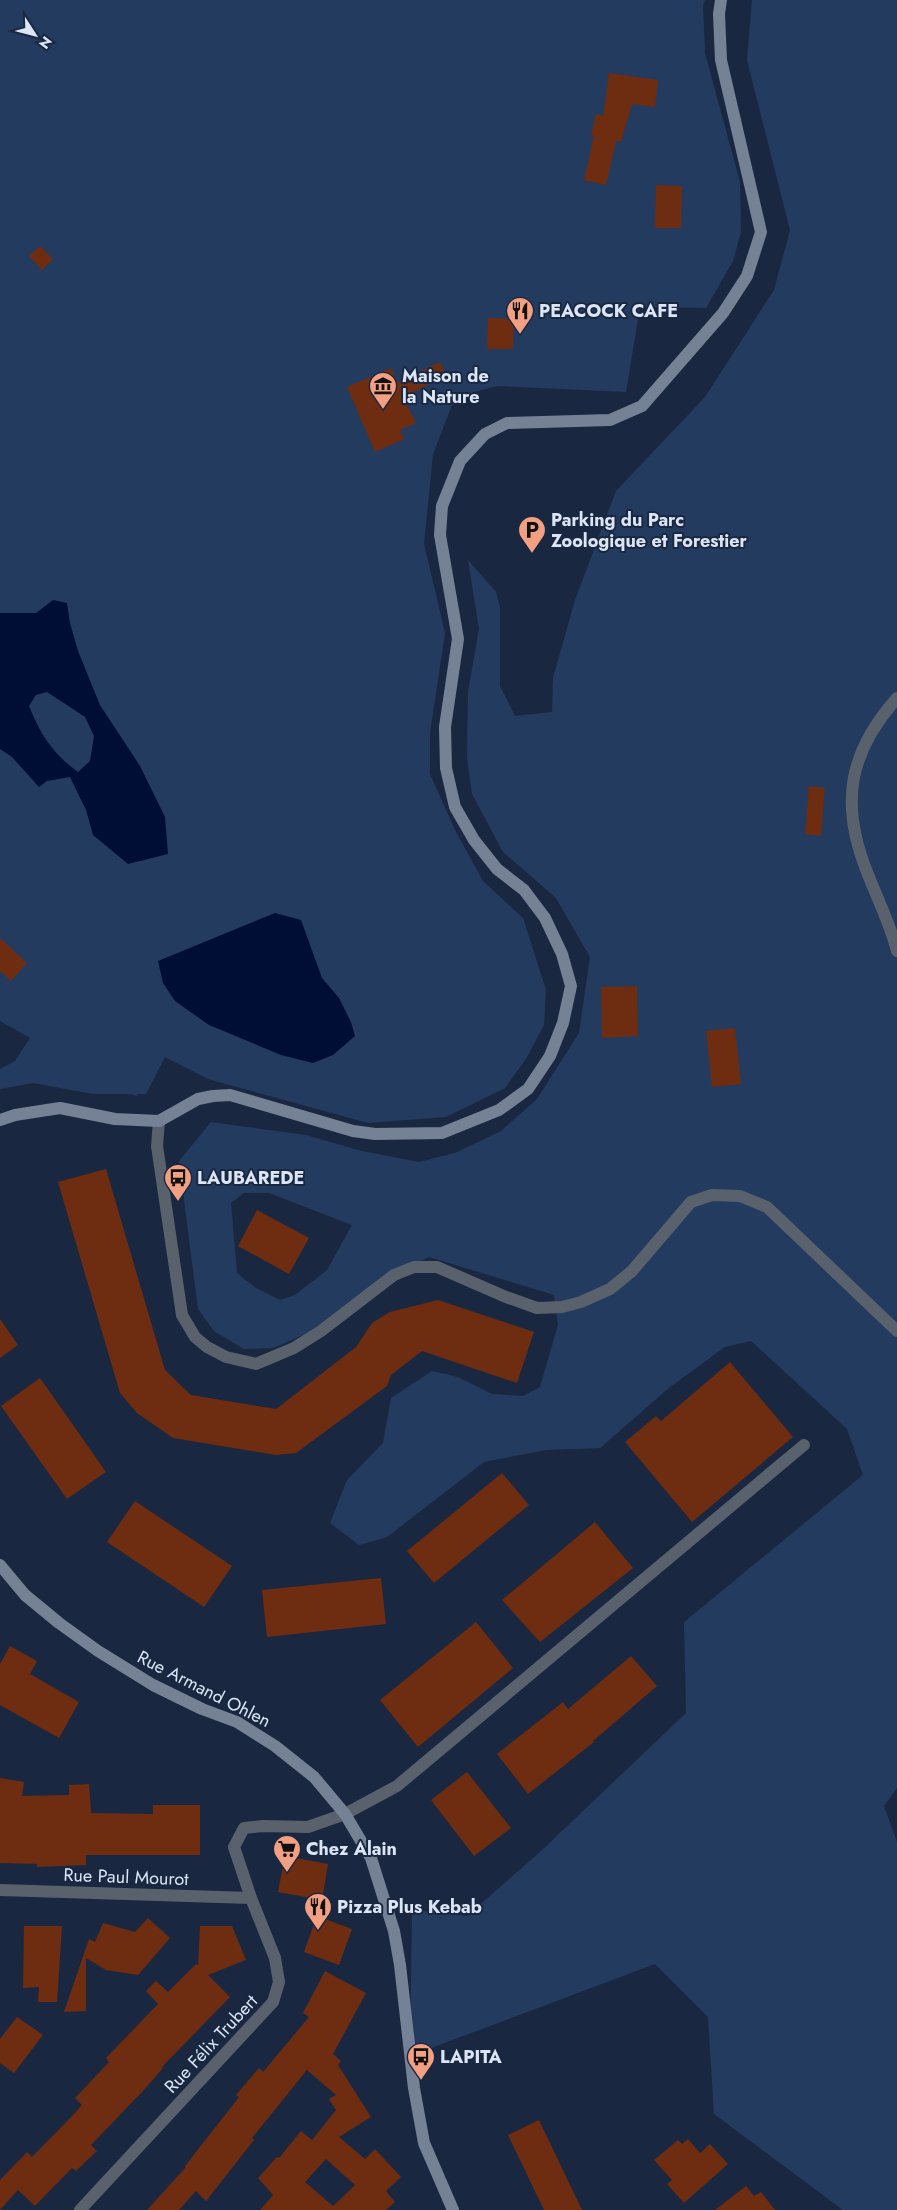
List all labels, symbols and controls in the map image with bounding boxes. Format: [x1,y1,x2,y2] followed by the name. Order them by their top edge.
[10,10,60,60] north arrow
[34,32,57,53] text: N
[505,296,535,335] restaurant icon: PEACOCK CAFE
[539,298,678,324] place label: PEACOCK CAFE
[402,363,489,410] place label: Maison de la Nature
[368,371,398,410] museum icon: Maison de la Nature
[551,507,748,554] place label: Parking du Parc Zoologique et Forestier
[517,515,547,554] parking icon: Parking du Parc Zoologique et Forestier
[163,1163,193,1202] bus stop icon: LAUBAREDE
[197,1165,304,1191] place label: LAUBAREDE
[133,1644,275,1734] street label: Rue Armand Ohlen
[272,1834,302,1873] supermarket icon: Chez Alain
[306,1836,397,1862] place label: Chez Alain
[63,1862,190,1892] street label: Rue Paul Mourot
[303,1892,333,1931] restaurant icon: Pizza Plus Kebab
[337,1894,482,1920] place label: Pizza Plus Kebab
[158,1988,264,2099] street label: Rue Félix Trubert
[406,2042,436,2081] bus stop icon: LAPITA
[440,2044,503,2070] place label: LAPITA

